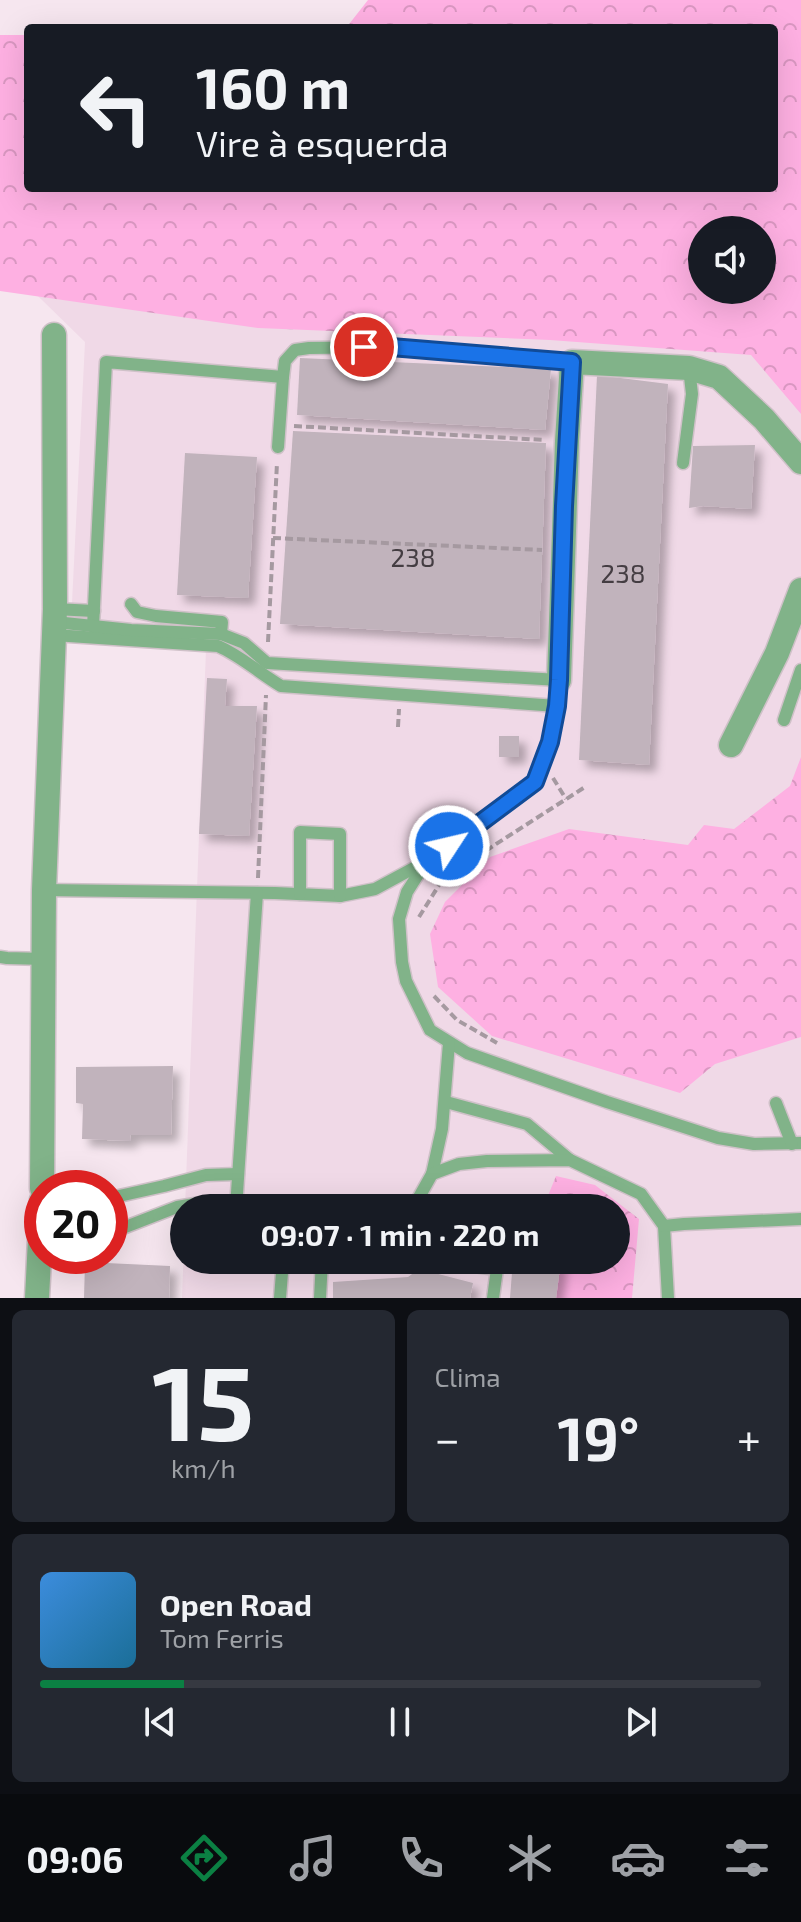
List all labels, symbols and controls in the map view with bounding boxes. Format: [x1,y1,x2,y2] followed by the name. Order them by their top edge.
[196,53,350,120] text: 160 m
[64,56,168,160] icon: left
[196,121,448,164] text: Vire à esquerda
[688,216,776,304] map controls
[688,216,776,304] button: sound
[330,313,398,381] pin
[342,325,386,369] icon: arrive
[391,541,435,572] house number: 238
[601,557,645,588] house number: 238
[407,804,491,888] position arrow
[24,1170,128,1274] speed limit sign: 20
[261,1216,539,1252] text: 09:07 · 1 min · 220 m
[152,1337,254,1462] text: 15
[435,1361,501,1392] text: Clima
[558,1401,639,1473] text: 19°
[435,1411,460,1464] text: −
[737,1411,761,1464] text: +
[171,1452,236,1483] text: km/h
[160,1586,312,1622] text: Open Road
[160,1622,284,1653] text: Tom Ferris
[138,1700,182,1744] icon: previous
[378,1700,422,1744] icon: pause
[619,1700,663,1744] icon: next
[176,1830,232,1886] icon: directions
[285,1830,341,1886] icon: music
[393,1830,449,1886] icon: phone
[502,1830,558,1886] icon: climate
[610,1830,666,1886] icon: car
[719,1830,775,1886] icon: filters
[26,1837,123,1880] text: 09:06

